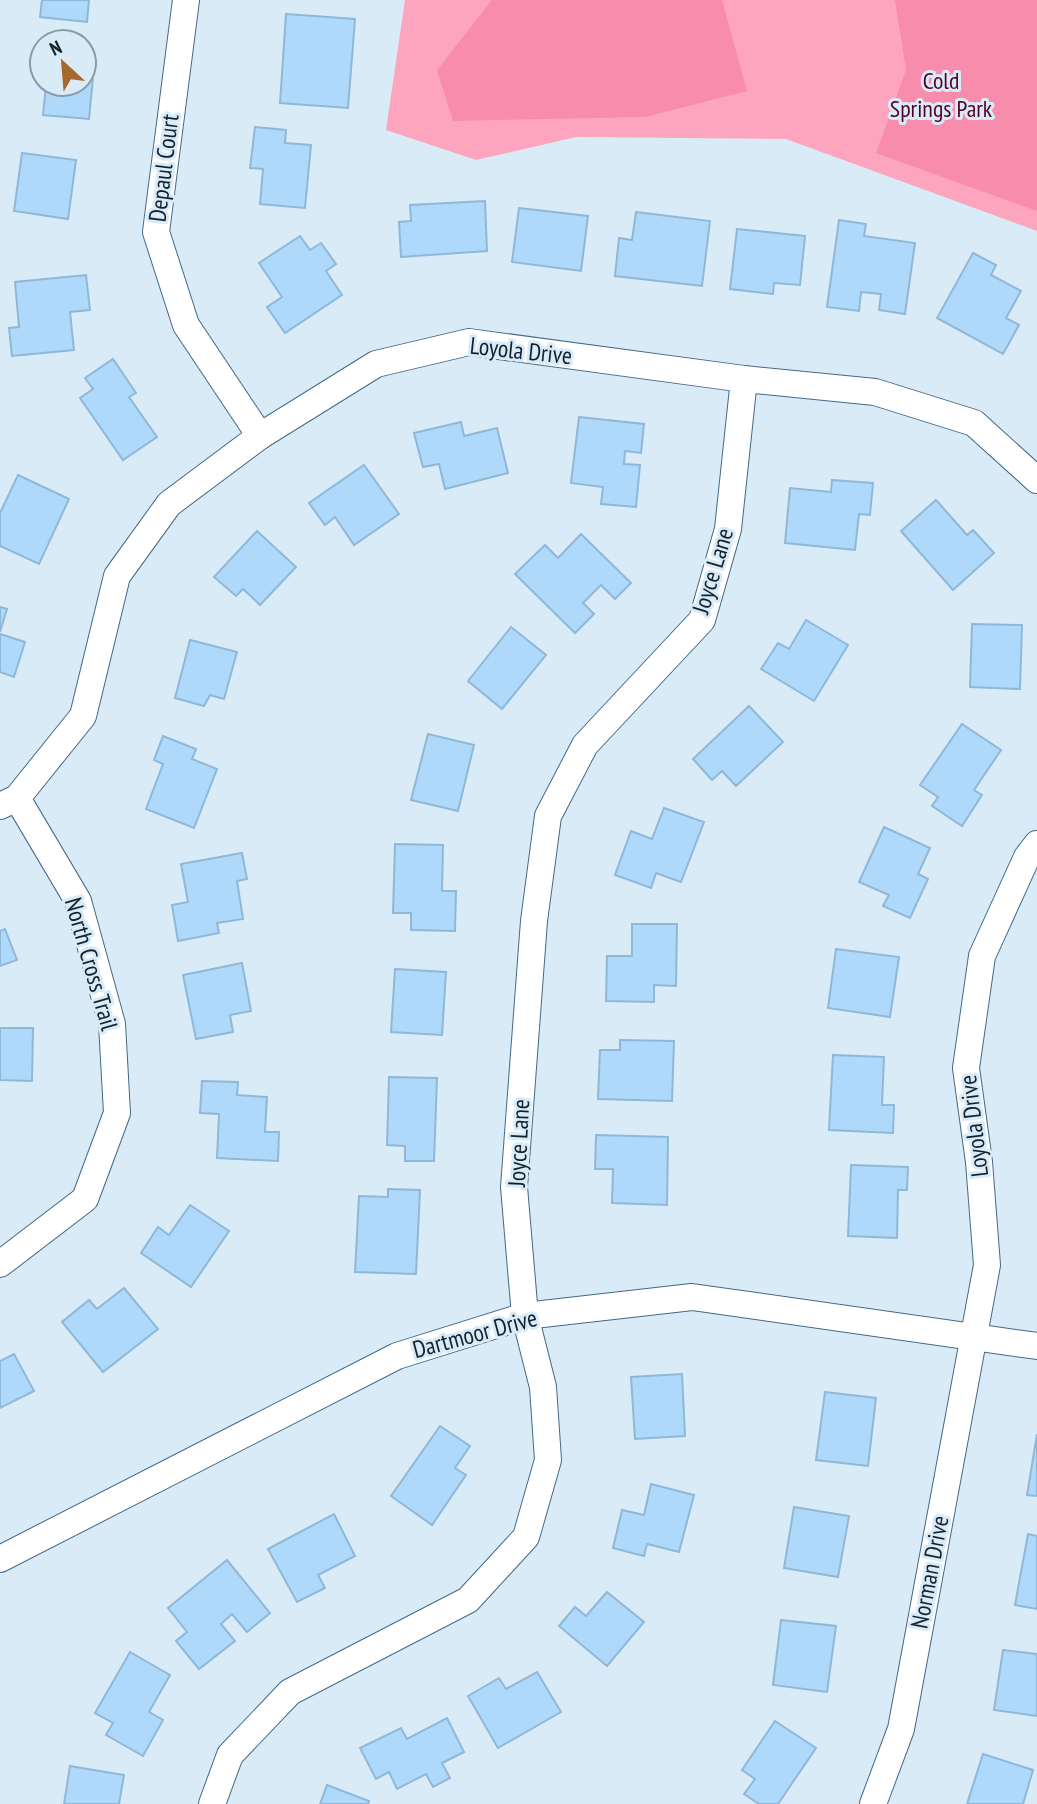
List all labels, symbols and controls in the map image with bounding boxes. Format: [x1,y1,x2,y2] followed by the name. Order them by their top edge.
[28,28,98,98] north arrow
[46,35,65,61] text: N
[890,65,993,124] park label: Cold Springs Park
[142,112,186,224] street label: Depaul Court
[469,330,574,371] street label: Loyola Drive
[685,524,740,618] street label: Joyce Lane
[58,894,125,1034] street label: North Cross Trail
[952,1073,995,1179] street label: Loyola Drive
[501,1098,536,1189] street label: Joyce Lane
[409,1302,541,1365] street label: Dartmoor Drive
[903,1513,956,1631] street label: Norman Drive

